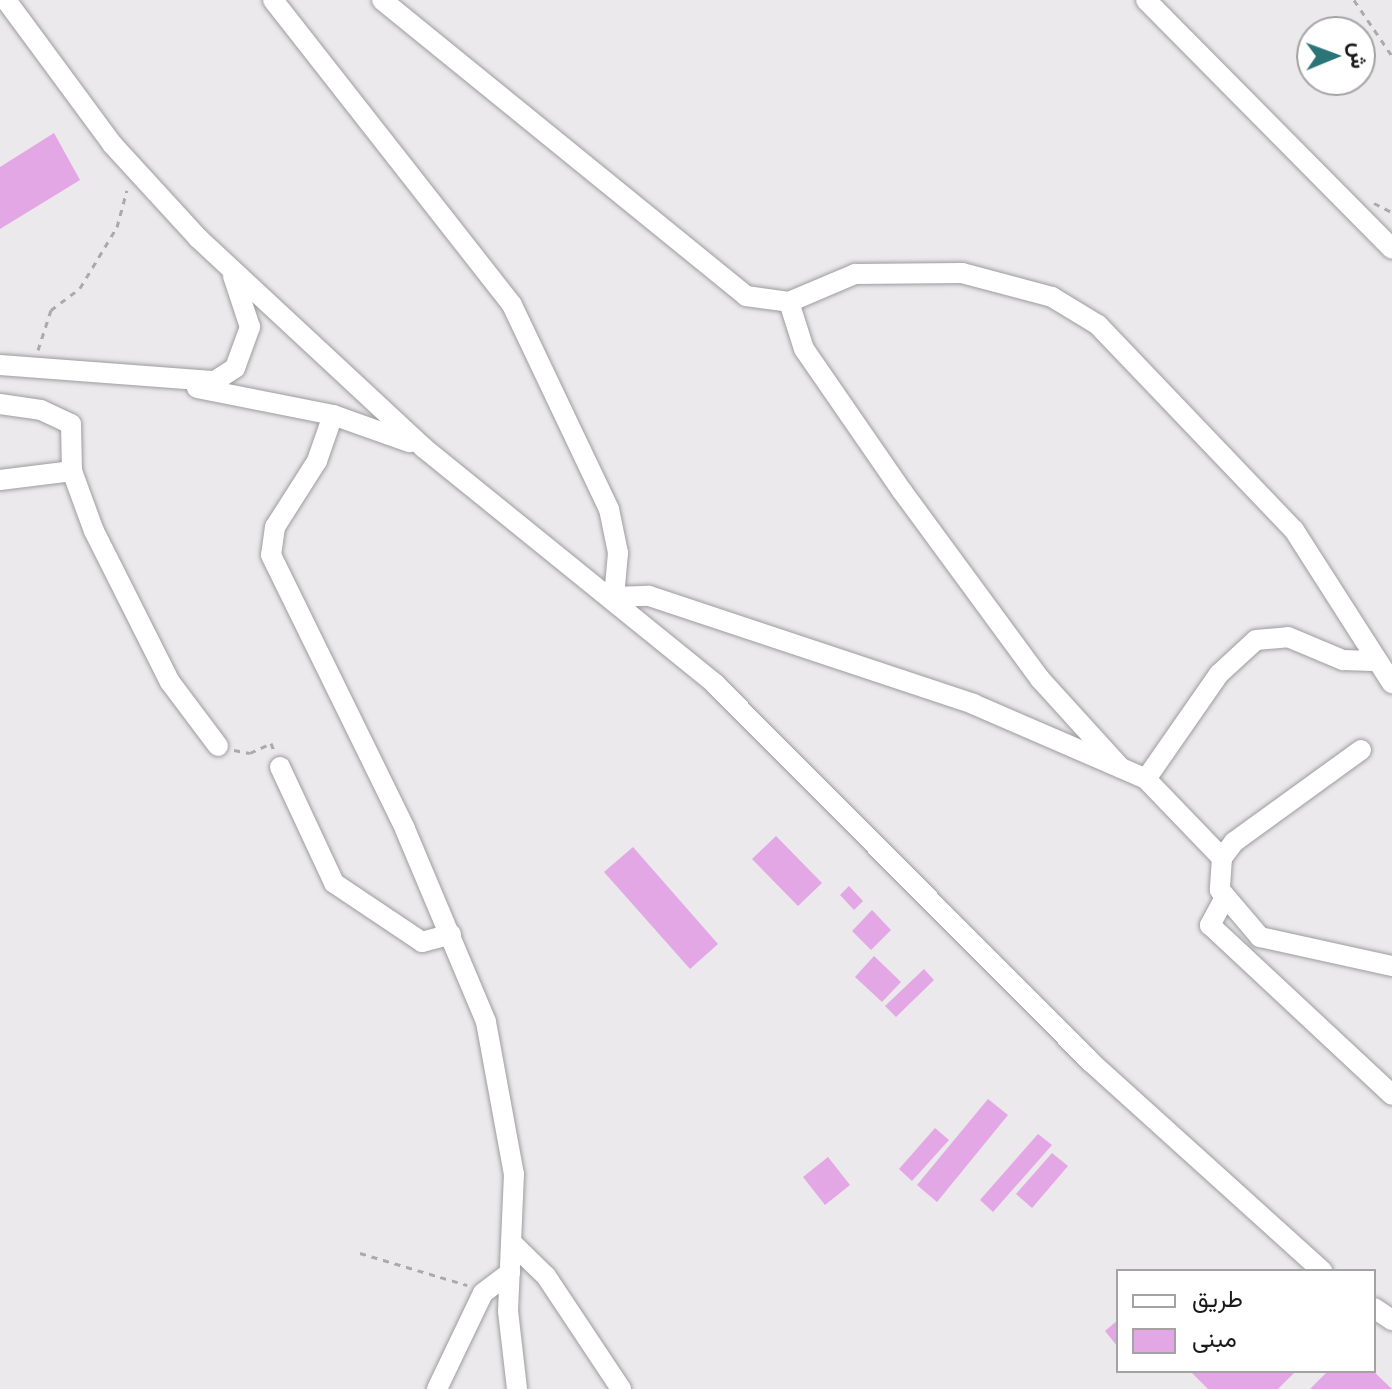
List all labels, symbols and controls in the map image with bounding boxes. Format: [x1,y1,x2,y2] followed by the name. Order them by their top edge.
[1296,16,1376,96] north arrow
[1345,42,1372,69] text: ش
[1116,1269,1376,1373] legend
[1192,1285,1243,1313] text: طريق
[1192,1325,1237,1353] text: مبنى

